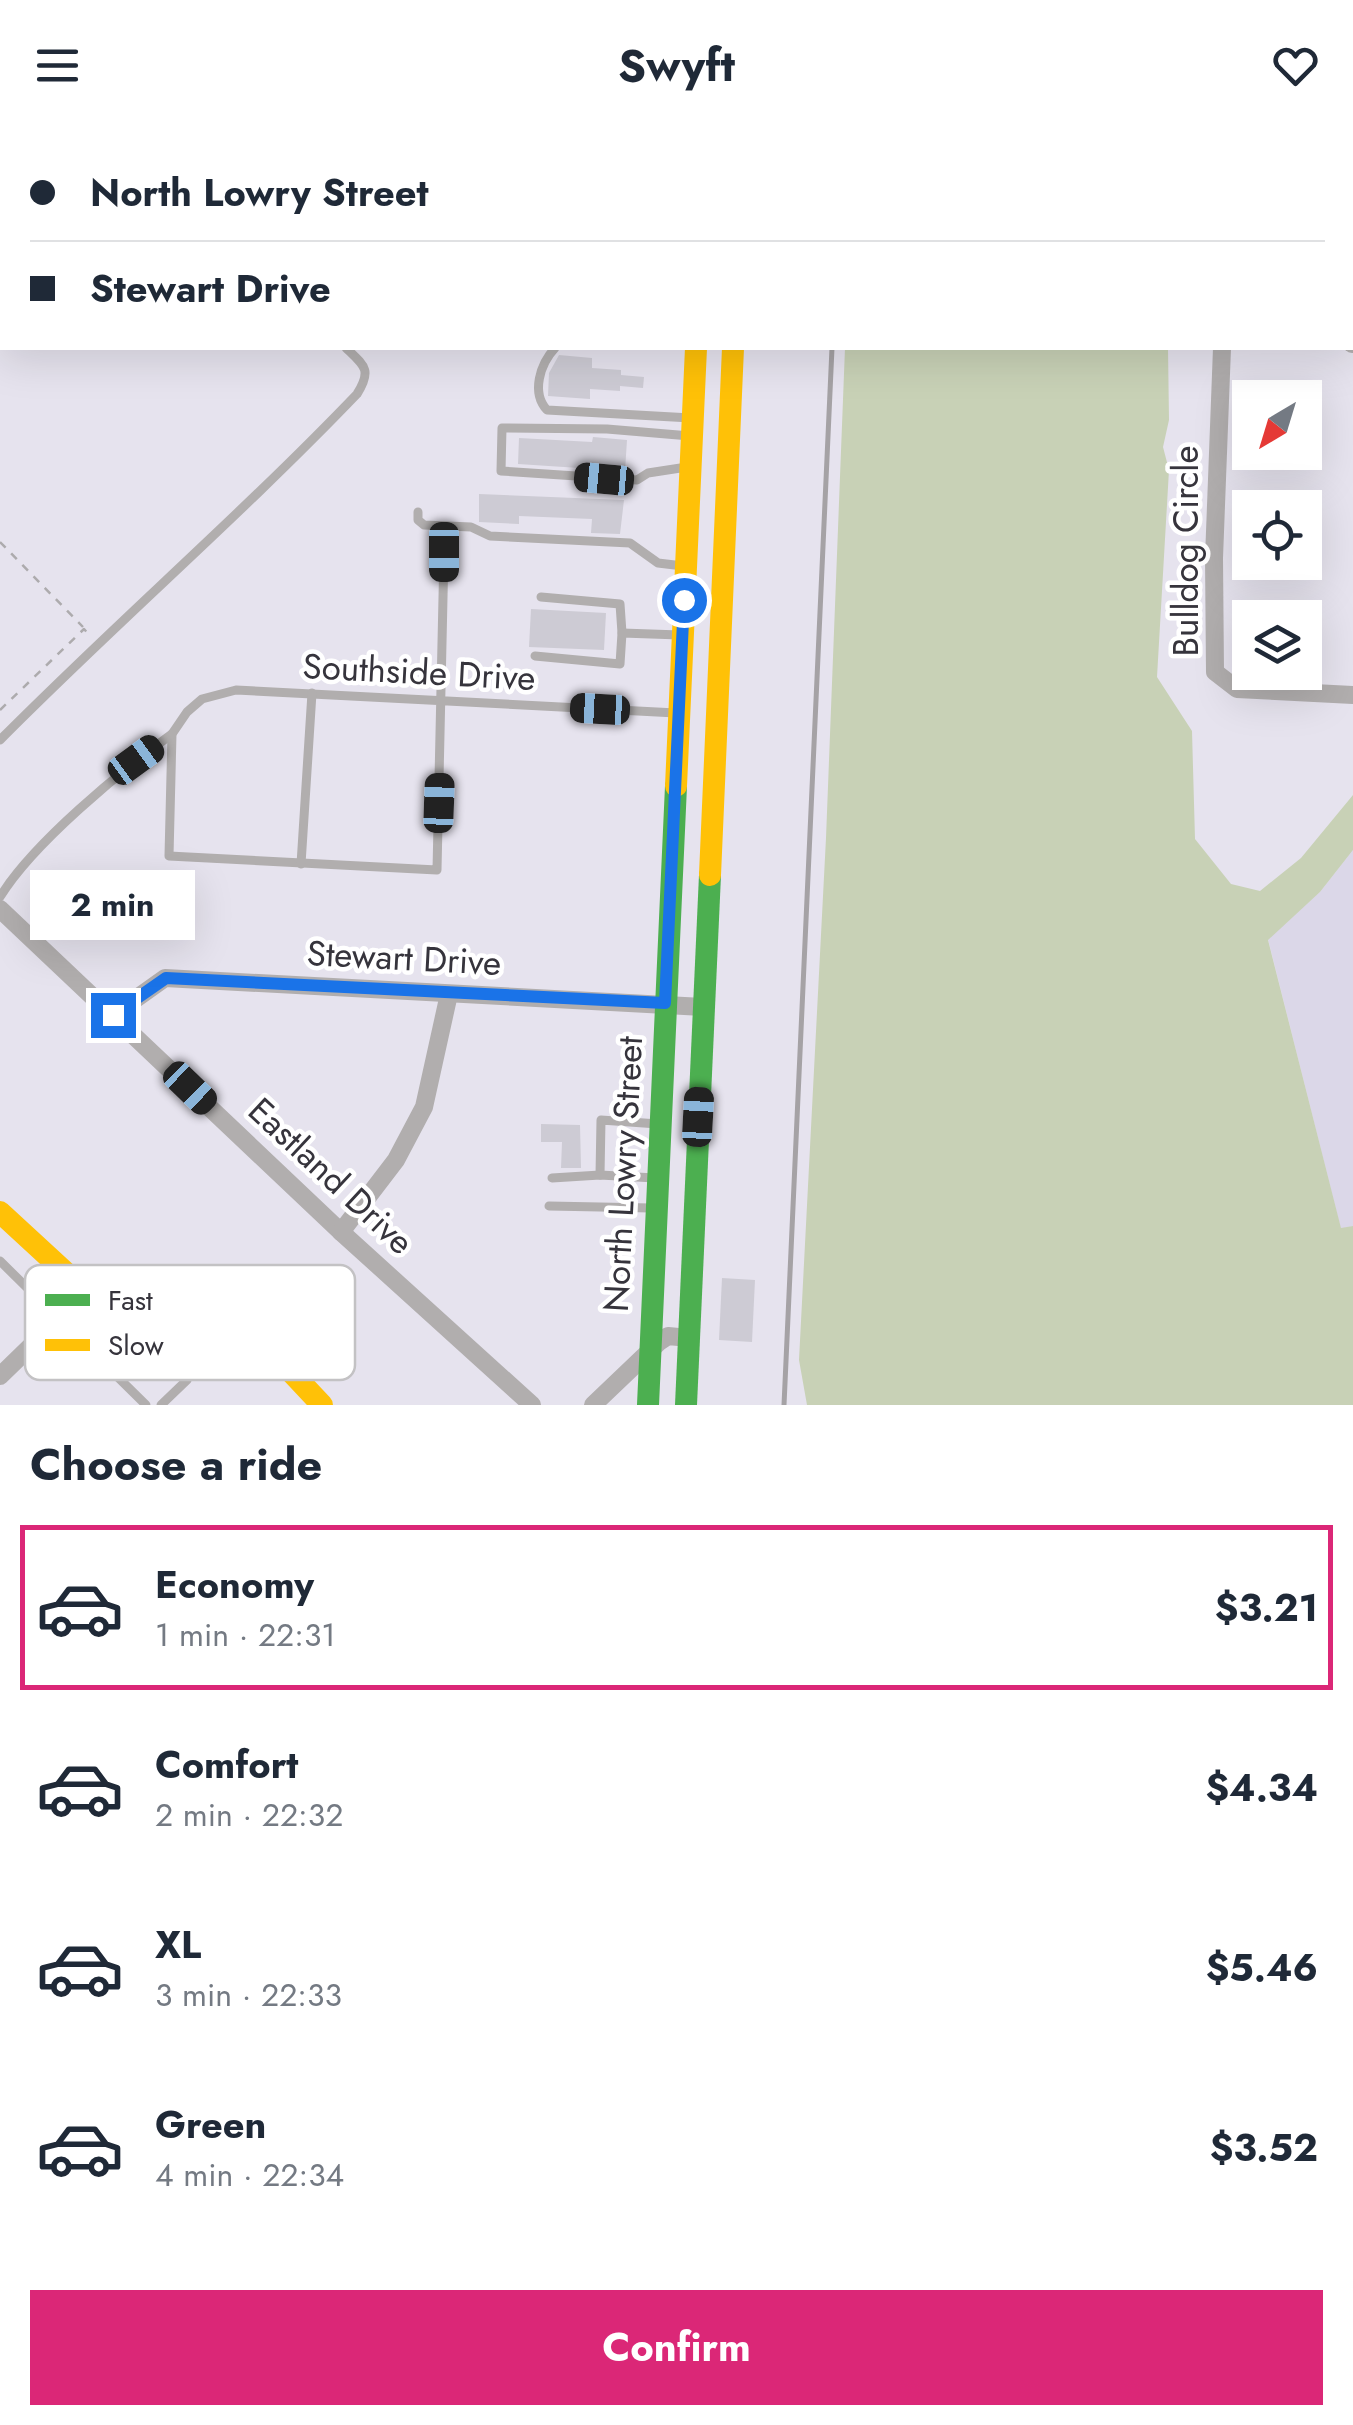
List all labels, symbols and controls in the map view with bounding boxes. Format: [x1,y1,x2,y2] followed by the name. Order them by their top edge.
[618,33,735,98] text: Swyft
[30,38,85,93] icon: menu
[1268,38,1323,93] icon: heart
[90,165,429,220] text: North Lowry Street
[90,261,331,316] text: Stewart Drive
[1232,380,1322,470] north arrow
[1232,380,1322,690] map controls
[1161,446,1211,656] street label: Bulldog Circle
[573,461,635,497] car
[1232,490,1322,580] button: locate
[429,522,459,582] car
[662,578,707,623] route start
[1232,600,1322,690] button: layers
[301,641,537,703] street label: Southside Drive
[569,692,631,726] car
[103,730,169,790] car
[423,772,455,834] car
[31,870,196,940] callout: 2 min
[70,882,155,928] text: 2 min
[306,928,502,988] street label: Stewart Drive
[91,993,136,1038] route end
[591,1034,655,1313] street label: North Lowry Street
[158,1056,222,1120] car
[237,1086,425,1266] street label: Eastland Drive
[681,1086,715,1148] car
[25,1265,355,1380] legend
[108,1280,153,1321] text: Fast
[108,1325,164,1366] text: Slow
[30,1432,322,1497] text: Choose a ride
[155,1557,314,1612] text: Economy
[35,1563,125,1653] icon: car
[1215,1580,1318,1635] text: $3.21
[155,1612,336,1658] text: 1 min · 22:31
[155,1737,298,1792] text: Comfort
[35,1743,125,1833] icon: car
[1205,1760,1318,1815] text: $4.34
[155,1792,343,1838] text: 2 min · 22:32
[155,1917,201,1972] text: XL
[35,1923,125,2013] icon: car
[1206,1940,1318,1995] text: $5.46
[155,1972,342,2018] text: 3 min · 22:33
[155,2097,266,2152] text: Green
[35,2103,125,2193] icon: car
[1210,2120,1318,2175] text: $3.52
[155,2152,344,2198] text: 4 min · 22:34
[30,2290,1323,2405] button: Confirm

